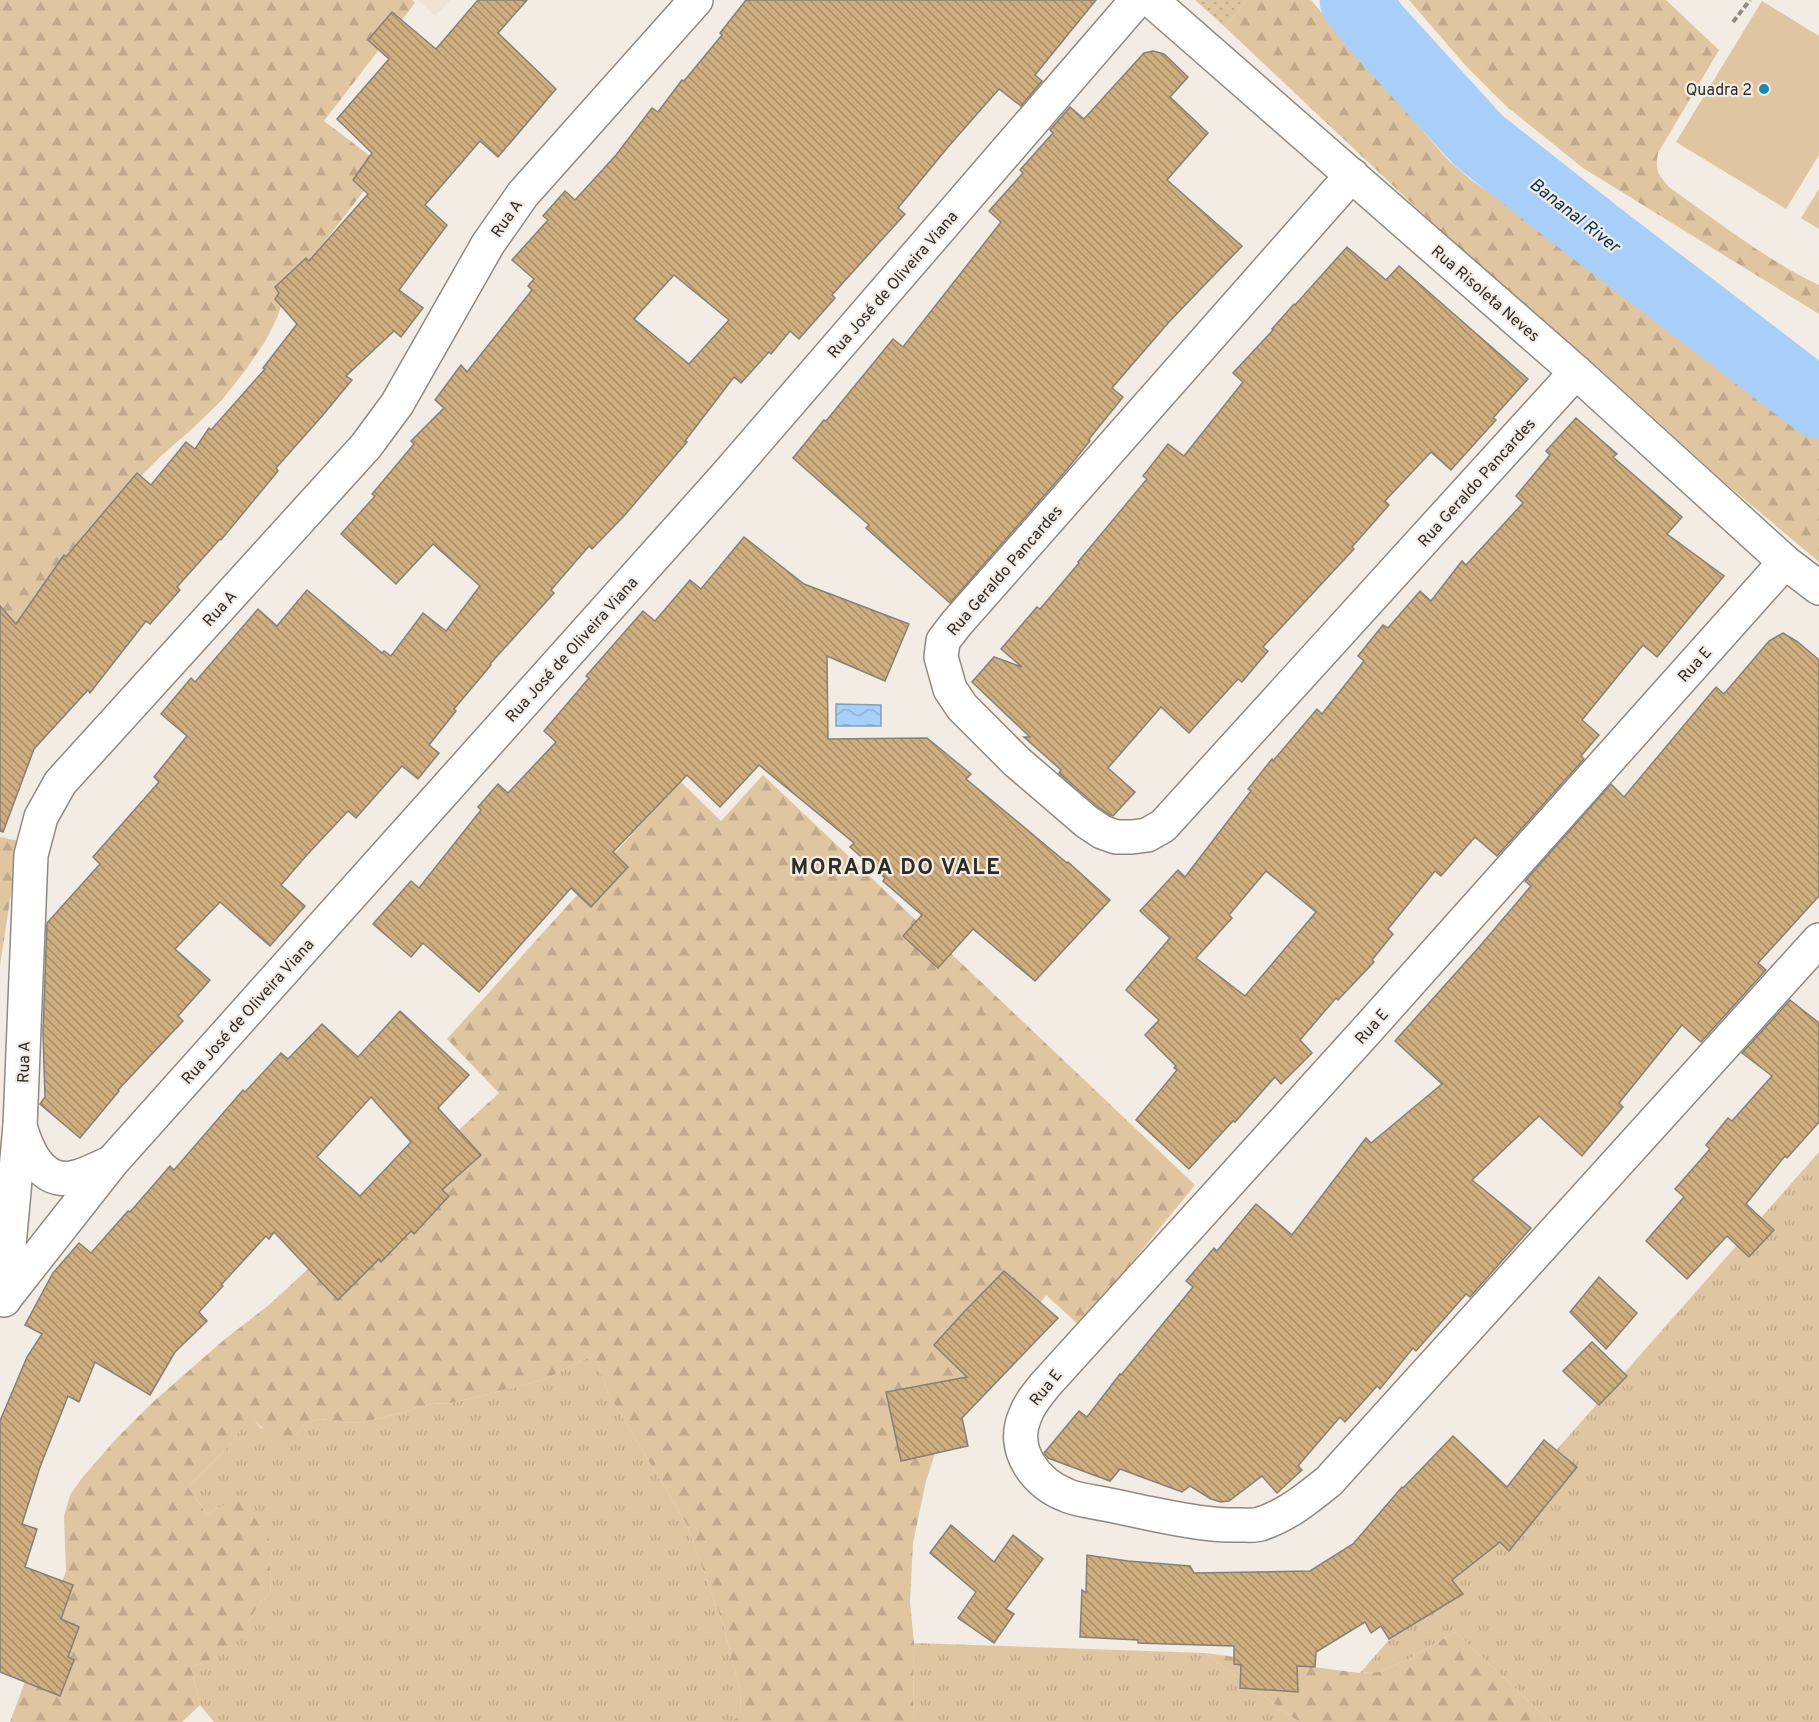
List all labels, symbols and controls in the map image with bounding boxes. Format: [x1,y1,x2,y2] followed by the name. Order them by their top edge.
[1686,81,1752,101] place label: Quadra 2
[1757,82,1771,96] marker: Quadra 2
[1524,174,1626,260] water label: Bananal River
[487,196,528,242] street label: Rua A
[824,207,963,363] street label: Rua José de Oliveira Viana
[1426,242,1543,347] street label: Rua Risoleta Neves
[1414,415,1541,552] street label: Rua Geraldo Pancardes
[943,502,1068,641] street label: Rua Geraldo Pancardes
[502,573,643,727] street label: Rua José de Oliveira Viana
[199,587,242,632] street label: Rua A
[1674,643,1717,687] street label: Rua E
[791,855,1001,882] district label: MORADA DO VALE
[178,935,319,1089] street label: Rua José de Oliveira Viana
[1351,1005,1394,1049] street label: Rua E
[14,1041,36,1083] street label: Rua A
[1026,1366,1067,1411] street label: Rua E

